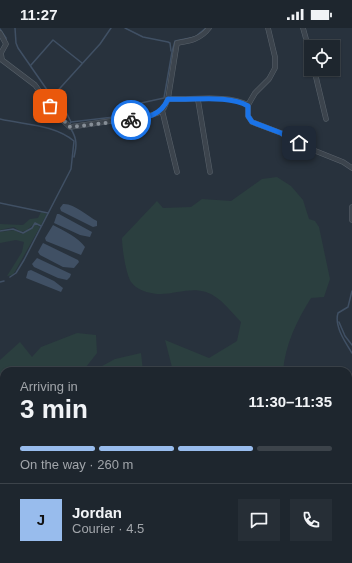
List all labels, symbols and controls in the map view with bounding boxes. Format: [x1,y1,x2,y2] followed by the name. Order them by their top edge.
[20,6,58,23] text: 11:27
[304,40,340,76] map controls
[304,40,340,76] button: locate
[33,89,67,123] pin
[39,95,61,117] icon: bag
[111,100,151,140] courier
[120,109,142,131] icon: bike
[282,126,316,160] pin
[288,132,310,154] icon: home
[20,379,78,394] text: Arriving in
[249,393,332,410] text: 11:30–11:35
[20,394,88,424] text: 3 min
[20,457,133,472] text: On the way · 260 m
[238,499,280,541] button: chat
[290,499,332,541] button: phone
[72,504,122,521] text: Jordan
[37,511,45,528] text: J
[72,521,144,536] text: Courier · 4.5

